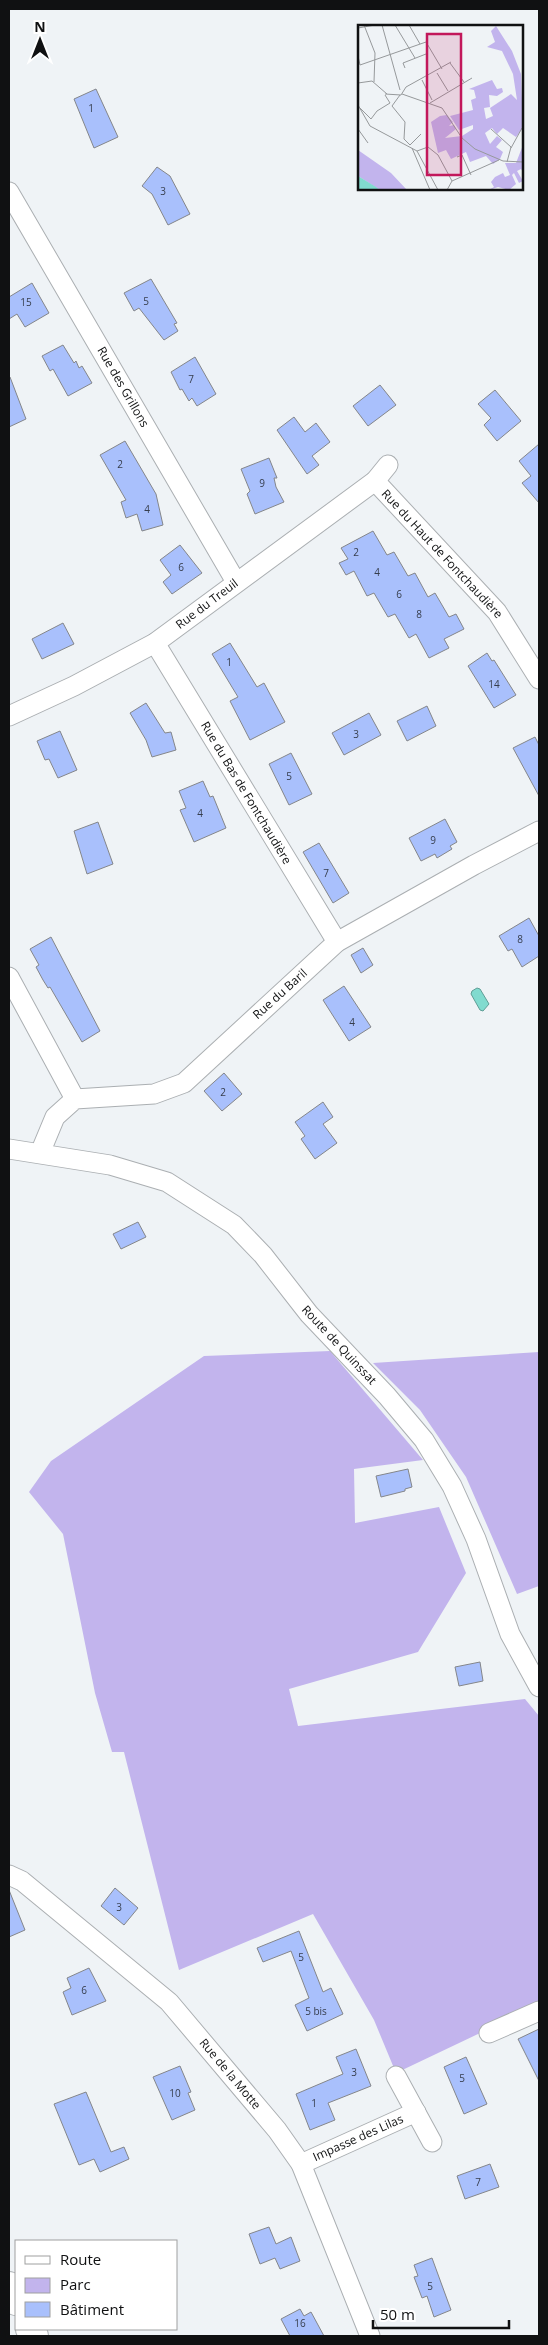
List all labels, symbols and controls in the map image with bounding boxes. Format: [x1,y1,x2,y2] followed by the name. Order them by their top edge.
[15,15,65,65] north arrow
[34,17,46,36] text: N
[358,25,523,190] inset map
[88,101,94,115] house number: 1
[160,184,166,198] house number: 3
[143,294,149,308] house number: 5
[20,295,32,309] house number: 15
[93,343,154,430] street label: Rue des Grillons
[188,372,194,386] house number: 7
[117,457,123,471] house number: 2
[259,476,265,490] house number: 9
[378,485,507,622] street label: Rue du Haut de Fontchaudière
[144,502,150,516] house number: 4
[353,545,359,559] house number: 2
[178,560,184,574] house number: 6
[374,565,380,579] house number: 4
[172,575,241,633] street label: Rue du Treuil
[396,587,402,601] house number: 6
[416,607,422,621] house number: 8
[226,655,232,669] house number: 1
[488,677,500,691] house number: 14
[197,718,296,868] street label: Rue du Bas de Fontchaudière
[353,727,359,741] house number: 3
[286,769,292,783] house number: 5
[197,806,203,820] house number: 4
[430,833,436,847] house number: 9
[323,866,329,880] house number: 7
[517,932,523,946] house number: 8
[249,965,311,1023] street label: Rue du Baril
[349,1015,355,1029] house number: 4
[220,1085,226,1099] house number: 2
[298,1301,381,1388] street label: Route de Quinssat
[116,1900,122,1914] house number: 3
[298,1950,304,1964] house number: 5
[81,1983,87,1997] house number: 6
[305,2004,327,2018] house number: 5 bis
[196,2035,265,2113] street label: Rue de la Motte
[351,2065,357,2079] house number: 3
[459,2071,465,2085] house number: 5
[169,2086,181,2100] house number: 10
[311,2096,317,2110] house number: 1
[310,2110,406,2165] street label: Impasse des Lilas
[475,2175,481,2189] house number: 7
[15,2240,178,2330] legend
[60,2249,101,2269] text: Route
[60,2274,91,2294] text: Parc
[427,2279,433,2293] house number: 5
[373,2298,509,2330] scale bar
[60,2299,124,2319] text: Bâtiment
[380,2304,415,2324] text: 50 m
[294,2316,306,2330] house number: 16

